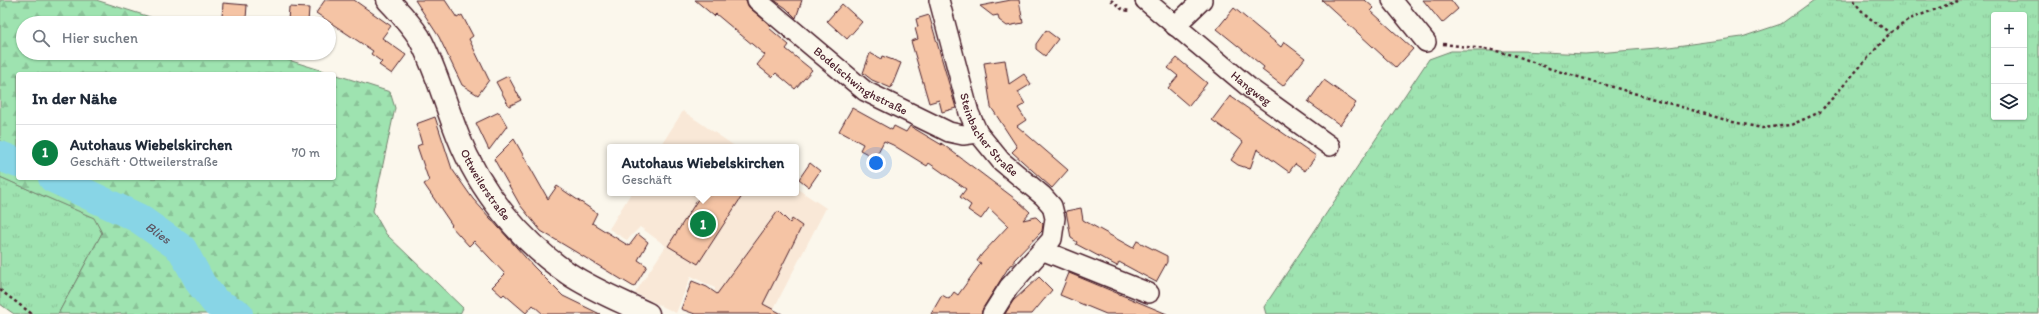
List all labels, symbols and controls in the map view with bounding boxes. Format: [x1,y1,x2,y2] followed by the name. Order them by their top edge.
[1991,12,2027,120] map controls
[1991,12,2027,48] button: +
[16,16,336,60] search box
[30,27,52,49] icon: search
[62,29,138,47] text: Hier suchen
[811,44,910,118] street label: Bodelschwinghstraße
[1991,48,2027,84] button: −
[1228,68,1275,109] street label: Hangweg
[1991,84,2027,120] button: layers
[32,88,117,108] text: In der Nähe
[957,92,1021,180] street label: Steinbacher Straße
[70,136,232,154] text: Autohaus Wiebelskirchen
[607,144,799,196] popup
[42,145,48,160] text: 1
[292,145,320,160] text: 70 m
[458,147,514,224] street label: Ottweilerstraße
[866,153,886,173] your location
[70,154,218,169] text: Geschäft · Ottweilerstraße
[622,154,784,172] text: Autohaus Wiebelskirchen
[622,172,672,187] text: Geschäft
[690,209,716,239] pin: 1
[143,219,175,248] water label: Blies

